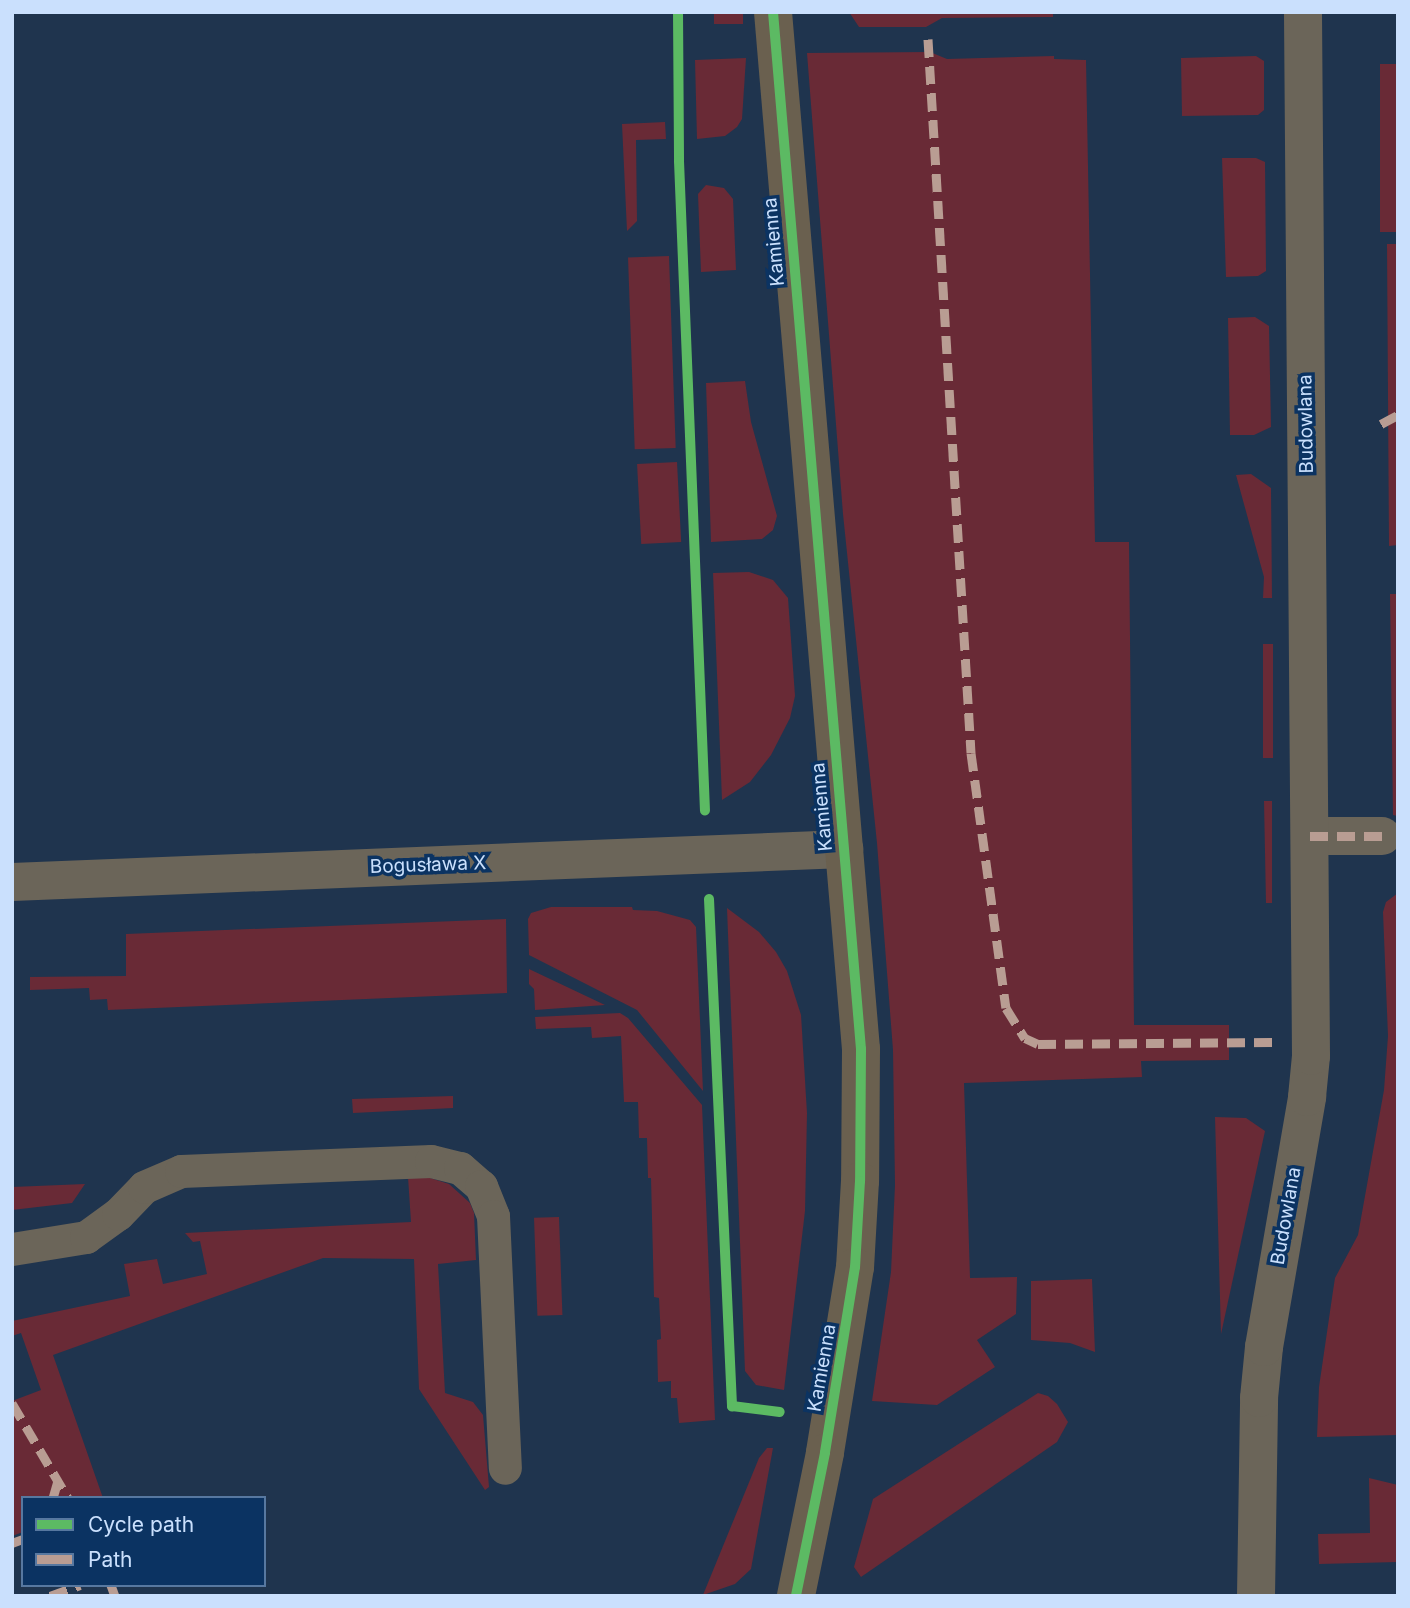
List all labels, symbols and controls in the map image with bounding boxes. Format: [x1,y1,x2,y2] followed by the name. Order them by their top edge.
[759,197,789,287] street label: Kamienna
[1294,374,1318,474] street label: Budowlana
[807,762,837,852] street label: Kamienna
[369,852,487,878] street label: Bogusława X
[1266,1165,1306,1267] street label: Budowlana
[803,1322,841,1414] street label: Kamienna
[21,1496,266,1587] legend
[88,1512,194,1537] text: Cycle path
[88,1547,133,1572] text: Path

